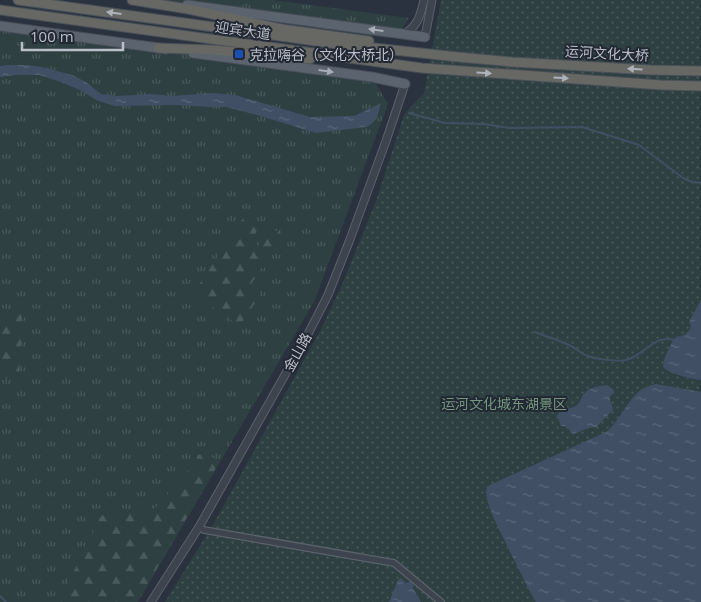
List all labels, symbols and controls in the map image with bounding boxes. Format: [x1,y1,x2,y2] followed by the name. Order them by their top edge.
[105,9,121,17] one-way arrow
[214,17,272,43] street label: 迎宾大道
[22,20,124,52] scale bar
[30,26,74,46] text: 100 m
[368,26,384,34] one-way arrow
[565,41,649,65] street label: 运河文化大桥
[249,45,403,64] place label: 克拉嗨谷（文化大桥北）
[233,48,245,60] marker: 克拉嗨谷（文化大桥北）
[627,64,643,72] one-way arrow
[318,67,334,75] one-way arrow
[477,69,493,77] one-way arrow
[554,74,570,82] one-way arrow
[279,329,315,375] street label: 金山路
[441,394,567,413] park label: 运河文化城东湖景区

